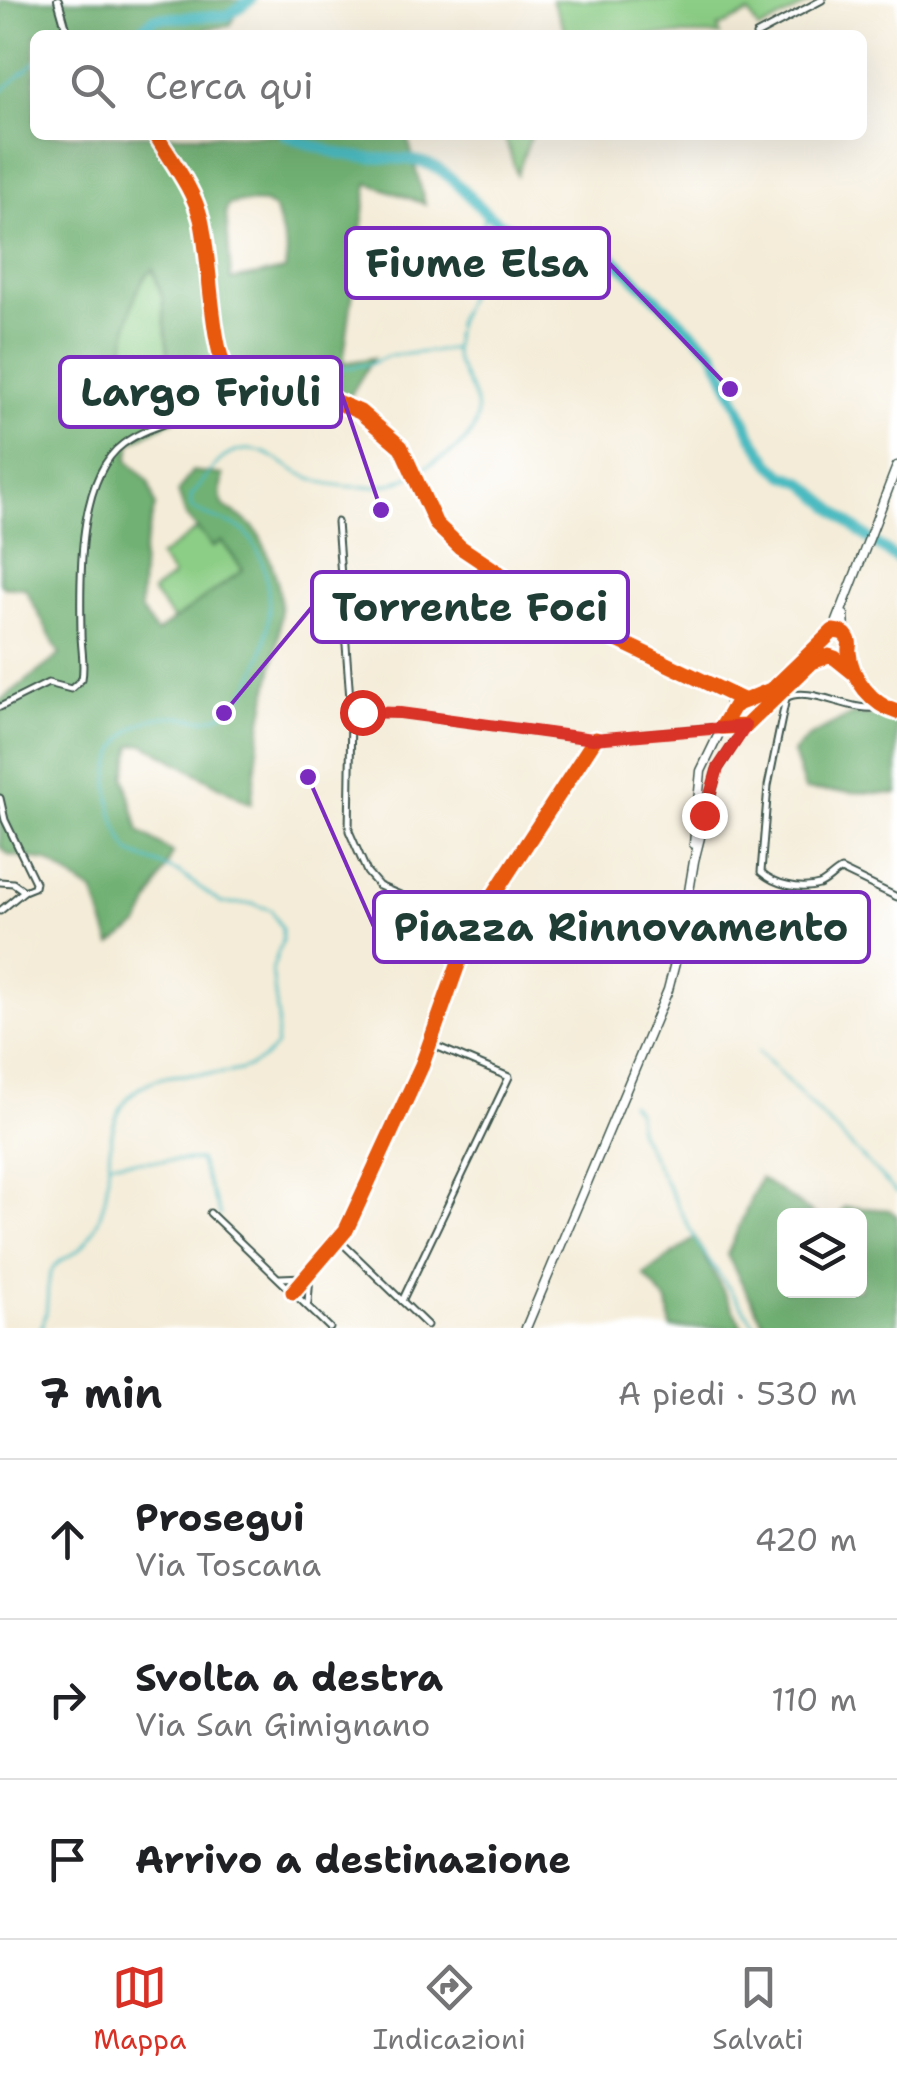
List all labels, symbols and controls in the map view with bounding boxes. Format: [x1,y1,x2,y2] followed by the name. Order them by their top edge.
[30,30,867,140] search box
[65,58,120,113] icon: search
[145,60,314,111] text: Cerca qui
[346,228,609,298] callout: Fiume Elsa
[366,236,588,290] text: Fiume Elsa
[60,357,341,427] callout: Largo Friuli
[80,365,322,419] text: Largo Friuli
[312,572,628,642] callout: Torrente Foci
[332,580,608,634] text: Torrente Foci
[340,690,386,736] route start
[682,793,728,839] route end
[374,892,869,962] callout: Piazza Rinnovamento
[393,900,849,954] text: Piazza Rinnovamento
[777,1208,867,1298] map controls
[777,1208,867,1298] button: layers
[40,1365,162,1421] text: 7 min
[618,1372,857,1415] text: A piedi · 530 m
[135,1492,305,1543] text: Prosegui
[40,1512,95,1567] icon: ahead
[755,1518,857,1561] text: 420 m
[135,1543,321,1586] text: Via Toscana
[135,1652,443,1703] text: Svolta a destra
[40,1672,95,1727] icon: right
[771,1678,857,1721] text: 110 m
[135,1703,430,1746] text: Via San Gimignano
[40,1832,95,1887] icon: arrive
[135,1834,571,1885] text: Arrivo a destinazione
[93,1960,186,2058] tab: Mappa
[373,1960,526,2058] tab: Indicazioni
[712,1960,804,2058] tab: Salvati

